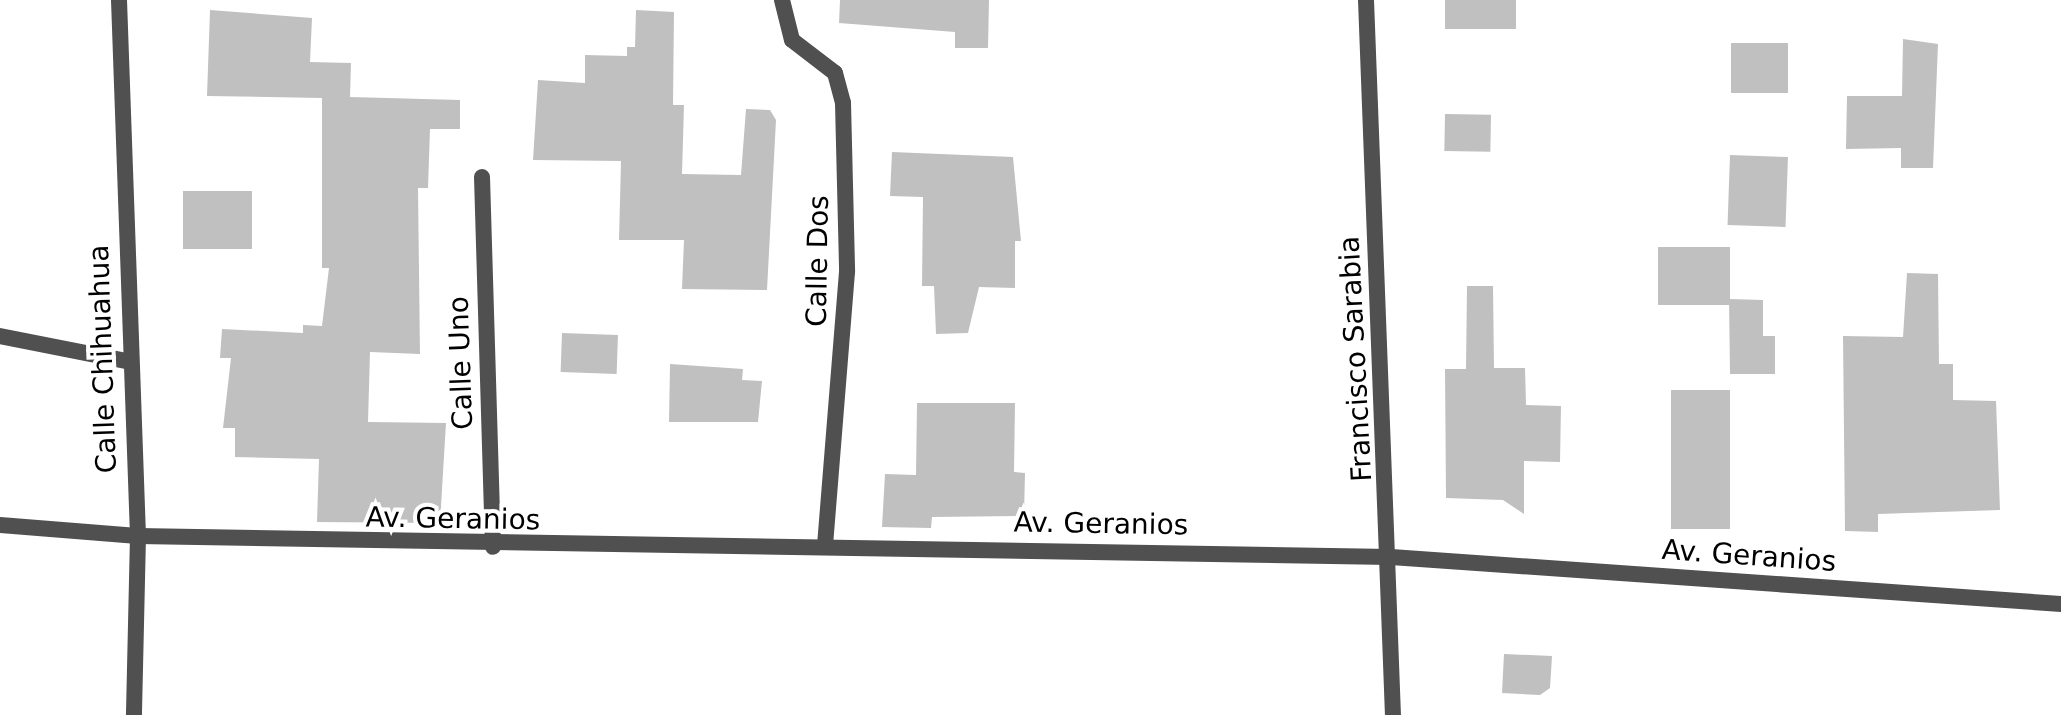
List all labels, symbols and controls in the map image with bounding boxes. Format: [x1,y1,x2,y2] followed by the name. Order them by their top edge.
[800,195,836,327] street label: Calle Dos
[1333,235,1379,483] street label: Francisco Sarabia
[82,244,124,474] street label: Calle Chihuahua
[442,296,480,430] street label: Calle Uno
[365,501,541,537] street label: Av. Geranios
[1013,506,1189,542] street label: Av. Geranios
[1661,533,1837,579] street label: Av. Geranios

